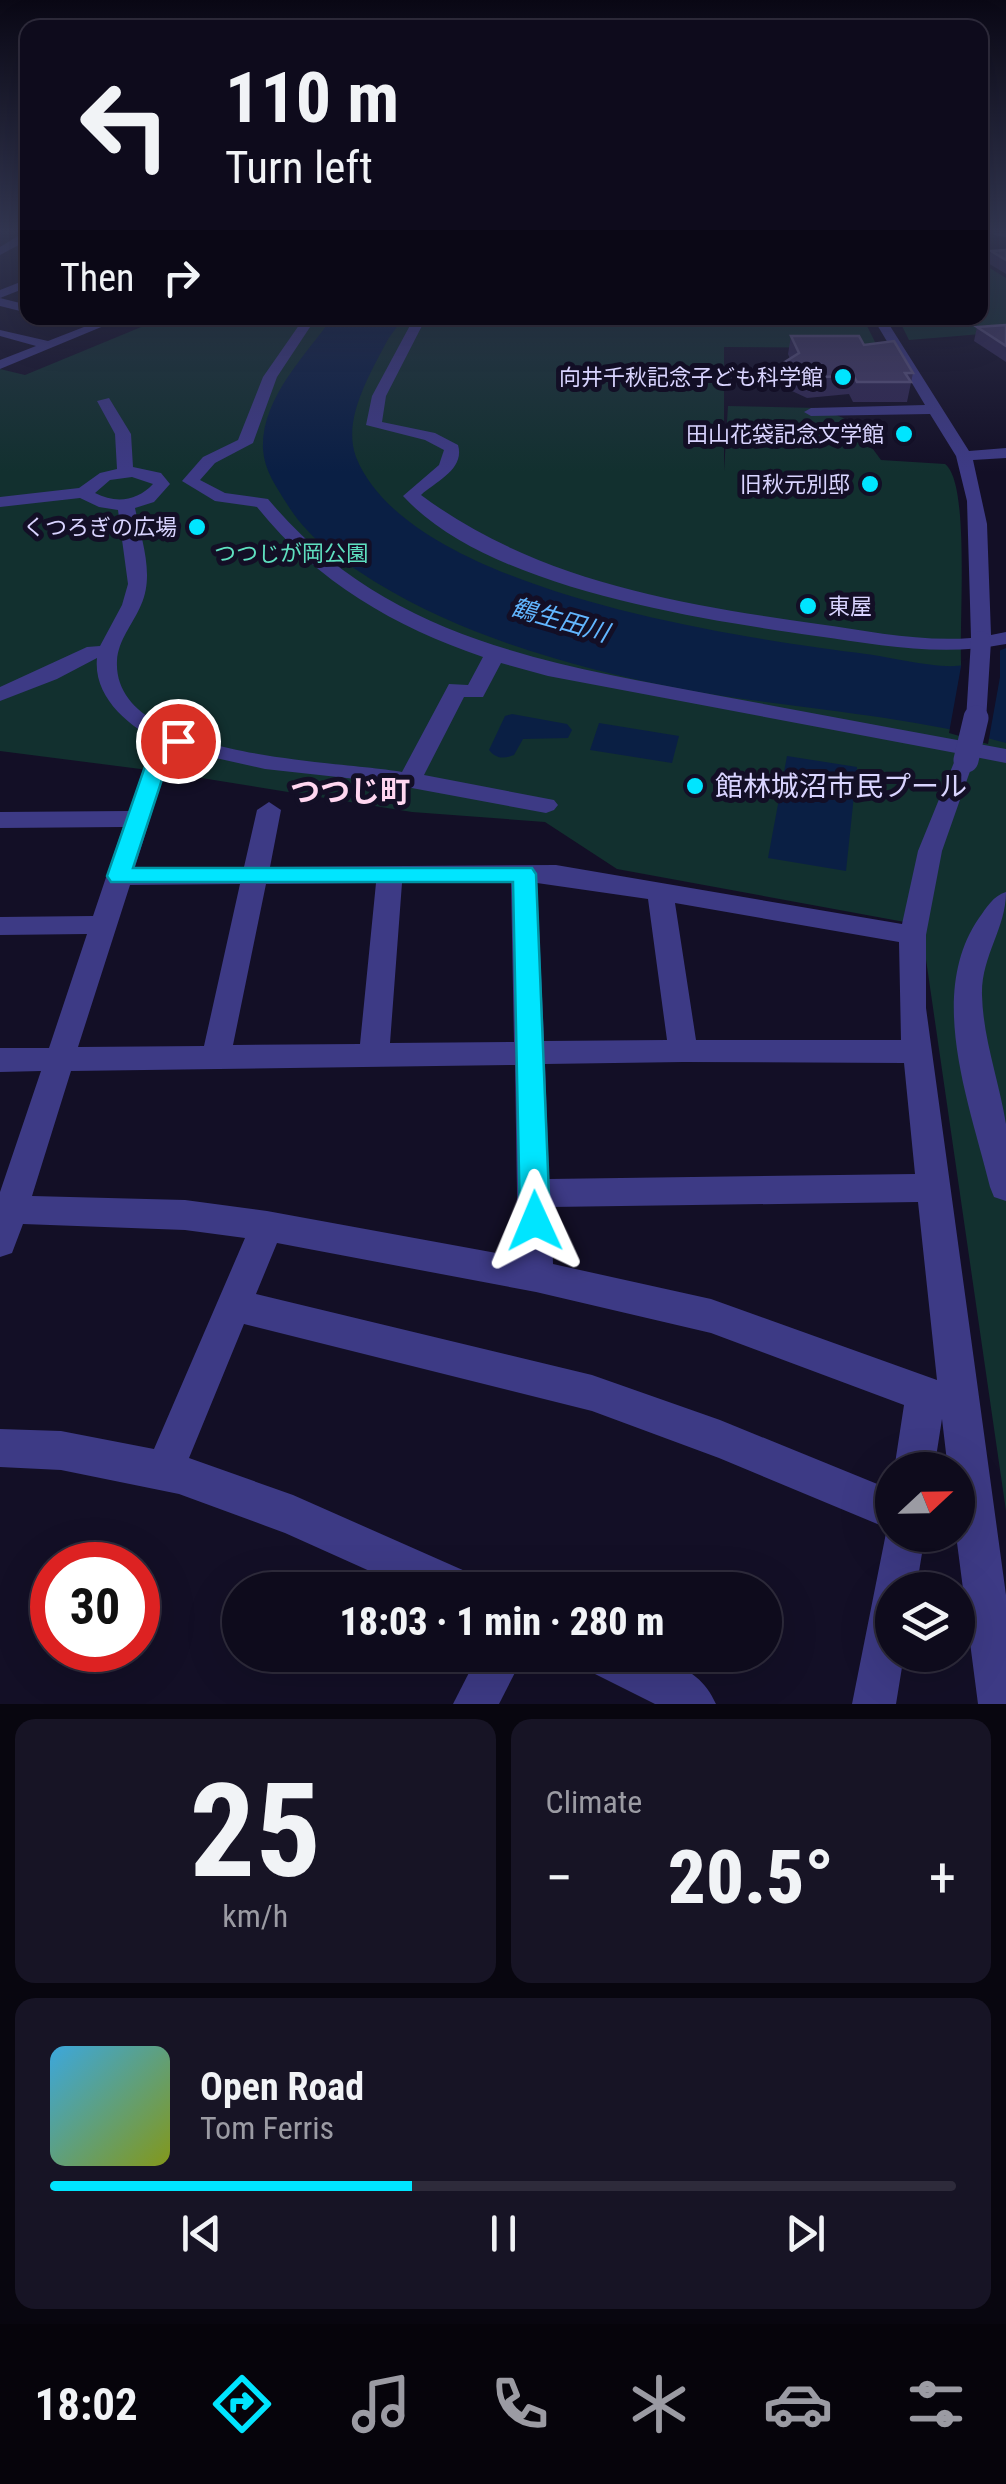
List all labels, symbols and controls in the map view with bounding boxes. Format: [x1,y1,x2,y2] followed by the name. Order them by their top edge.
[225,57,399,139] text: 110 m
[60,60,190,190] icon: left
[225,141,373,194] text: Turn left
[154,250,209,305] icon: right
[60,256,134,300] text: Then
[559,365,823,390] place label: 向井千秋記念子ども科学館
[832,366,854,388] marker: 向井千秋記念子ども科学館
[686,422,884,447] place label: 田山花袋記念文学館
[893,423,915,445] marker: 田山花袋記念文学館
[740,472,850,497] place label: 旧秋元別邸
[859,473,881,495] marker: 旧秋元別邸
[23,515,177,540] place label: くつろぎの広場
[186,516,208,538] marker: くつろぎの広場
[214,541,368,566] park label: つつじが岡公園
[508,592,615,649] water label: 鶴生田川
[828,594,872,619] place label: 東屋
[797,595,819,617] marker: 東屋
[136,699,221,784] pin
[151,714,206,769] icon: arrive
[715,770,967,803] place label: 館林城沼市民プール
[290,774,410,809] district label: つつじ町
[684,775,706,797] marker: 館林城沼市民プール
[483,1169,587,1273] position arrow
[875,1452,975,1552] north arrow
[875,1452,975,1672] map controls
[30,1542,160,1672] speed limit sign: 30
[875,1572,975,1672] button: layers
[340,1600,664,1644] text: 18:03 · 1 min · 280 m
[190,1755,321,1908] text: 25
[546,1783,642,1821] text: Climate
[668,1833,834,1921] text: 20.5°
[546,1846,573,1910] text: −
[929,1846,956,1910] text: +
[222,1897,288,1935] text: km/h
[200,2065,364,2109] text: Open Road
[200,2109,334,2147] text: Tom Ferris
[174,2206,229,2261] icon: previous
[476,2206,531,2261] icon: pause
[778,2206,833,2261] icon: next
[207,2369,277,2439] icon: directions
[346,2369,416,2439] icon: music
[485,2369,555,2439] icon: phone
[624,2369,694,2439] icon: climate
[763,2369,833,2439] icon: car
[901,2369,971,2439] icon: filters
[34,2378,138,2431] text: 18:02

